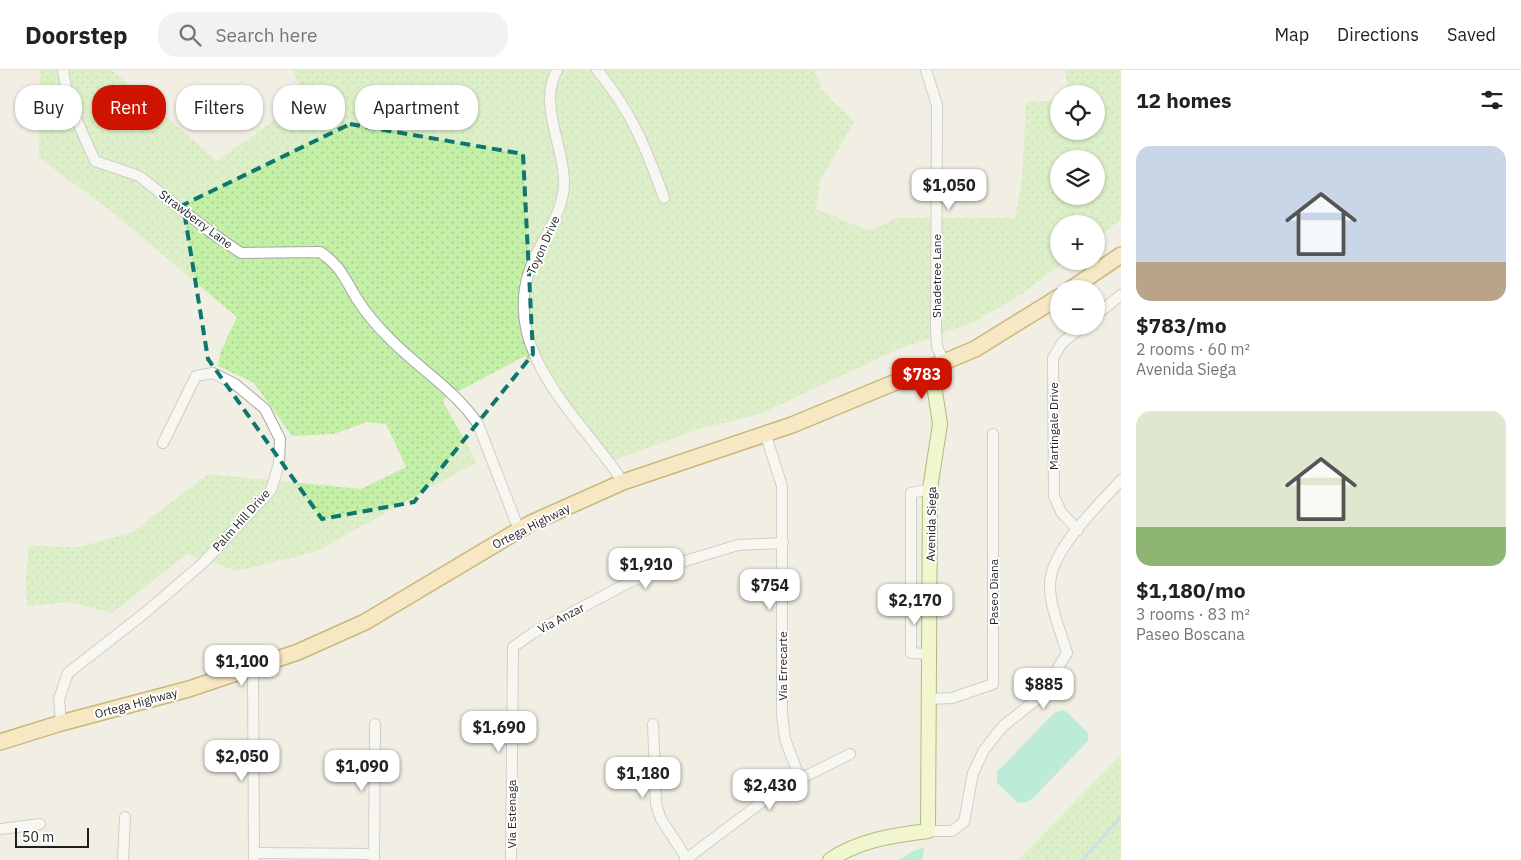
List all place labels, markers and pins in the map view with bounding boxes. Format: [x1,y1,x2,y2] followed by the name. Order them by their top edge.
[908,168,990,211] pin: $1,050
[892,358,952,400] pin: $783
[605,548,687,590] pin: $1,910
[740,568,800,611] pin: $754
[874,584,956,626] pin: $2,170
[201,644,283,687] pin: $1,100
[1014,668,1074,710] pin: $885
[458,710,540,753] pin: $1,690
[201,740,283,782] pin: $2,050
[321,750,403,792] pin: $1,090
[602,756,684,799] pin: $1,180
[729,768,811,811] pin: $2,430

